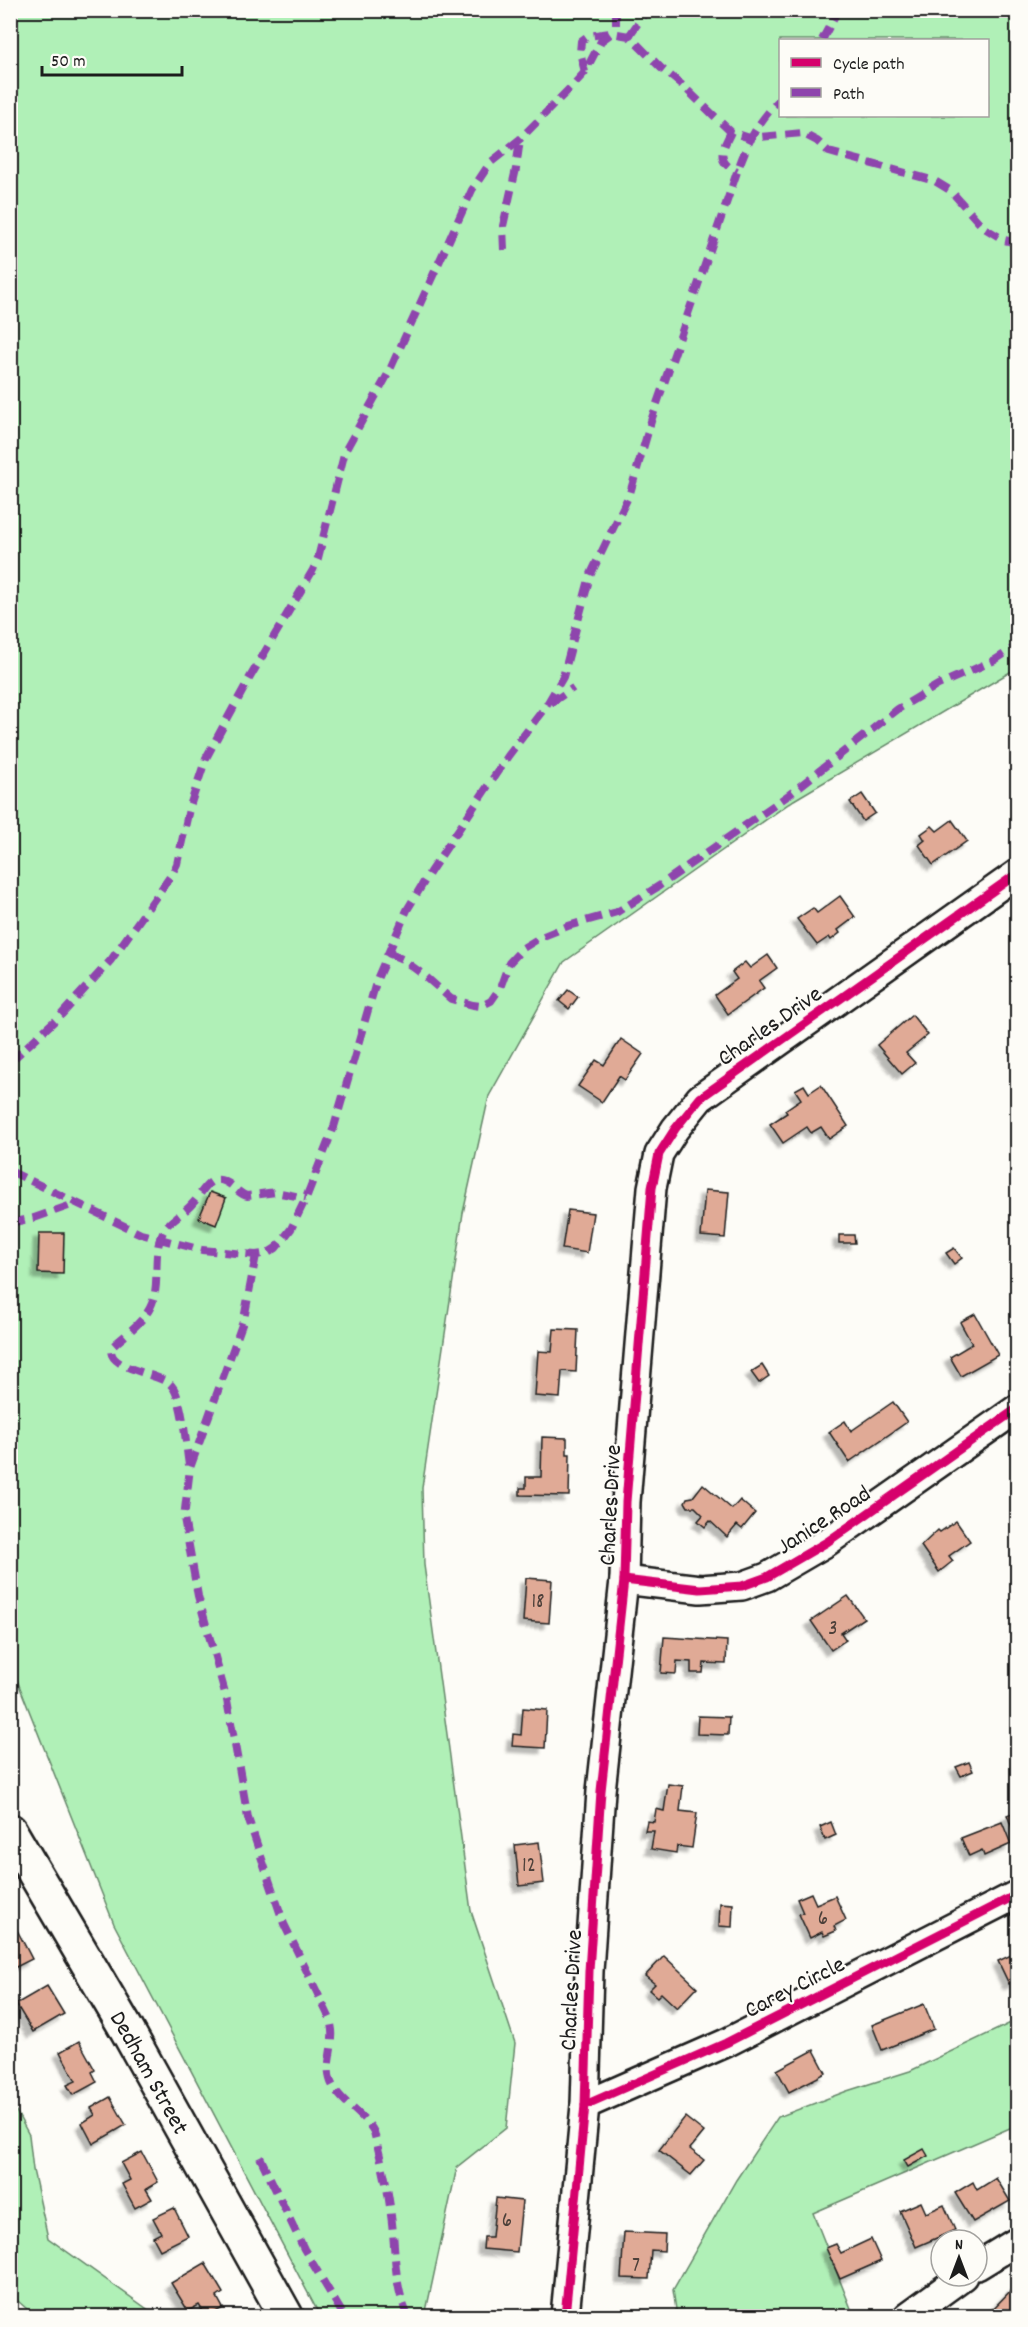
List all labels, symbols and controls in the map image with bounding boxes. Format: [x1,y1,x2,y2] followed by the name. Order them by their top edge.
[42,39,182,77] scale bar
[779,39,989,117] legend
[51,50,86,75] text: 50 m
[833,53,904,78] text: Cycle path
[833,83,865,108] text: Path
[711,979,830,1076] street label: Charles Drive
[592,1444,632,1567] street label: Charles Drive
[771,1478,878,1565] street label: Janice Road
[531,1588,545,1618] house number: 18
[828,1615,838,1645] house number: 3
[522,1852,536,1882] house number: 12
[818,1905,828,1935] house number: 6
[553,1929,593,2052] street label: Charles Drive
[739,1949,852,2029] street label: Carey Circle
[99,2005,196,2142] street label: Dedham Street
[502,2207,512,2237] house number: 6
[929,2228,989,2288] north arrow
[955,2234,963,2257] text: N
[632,2252,640,2282] house number: 7

